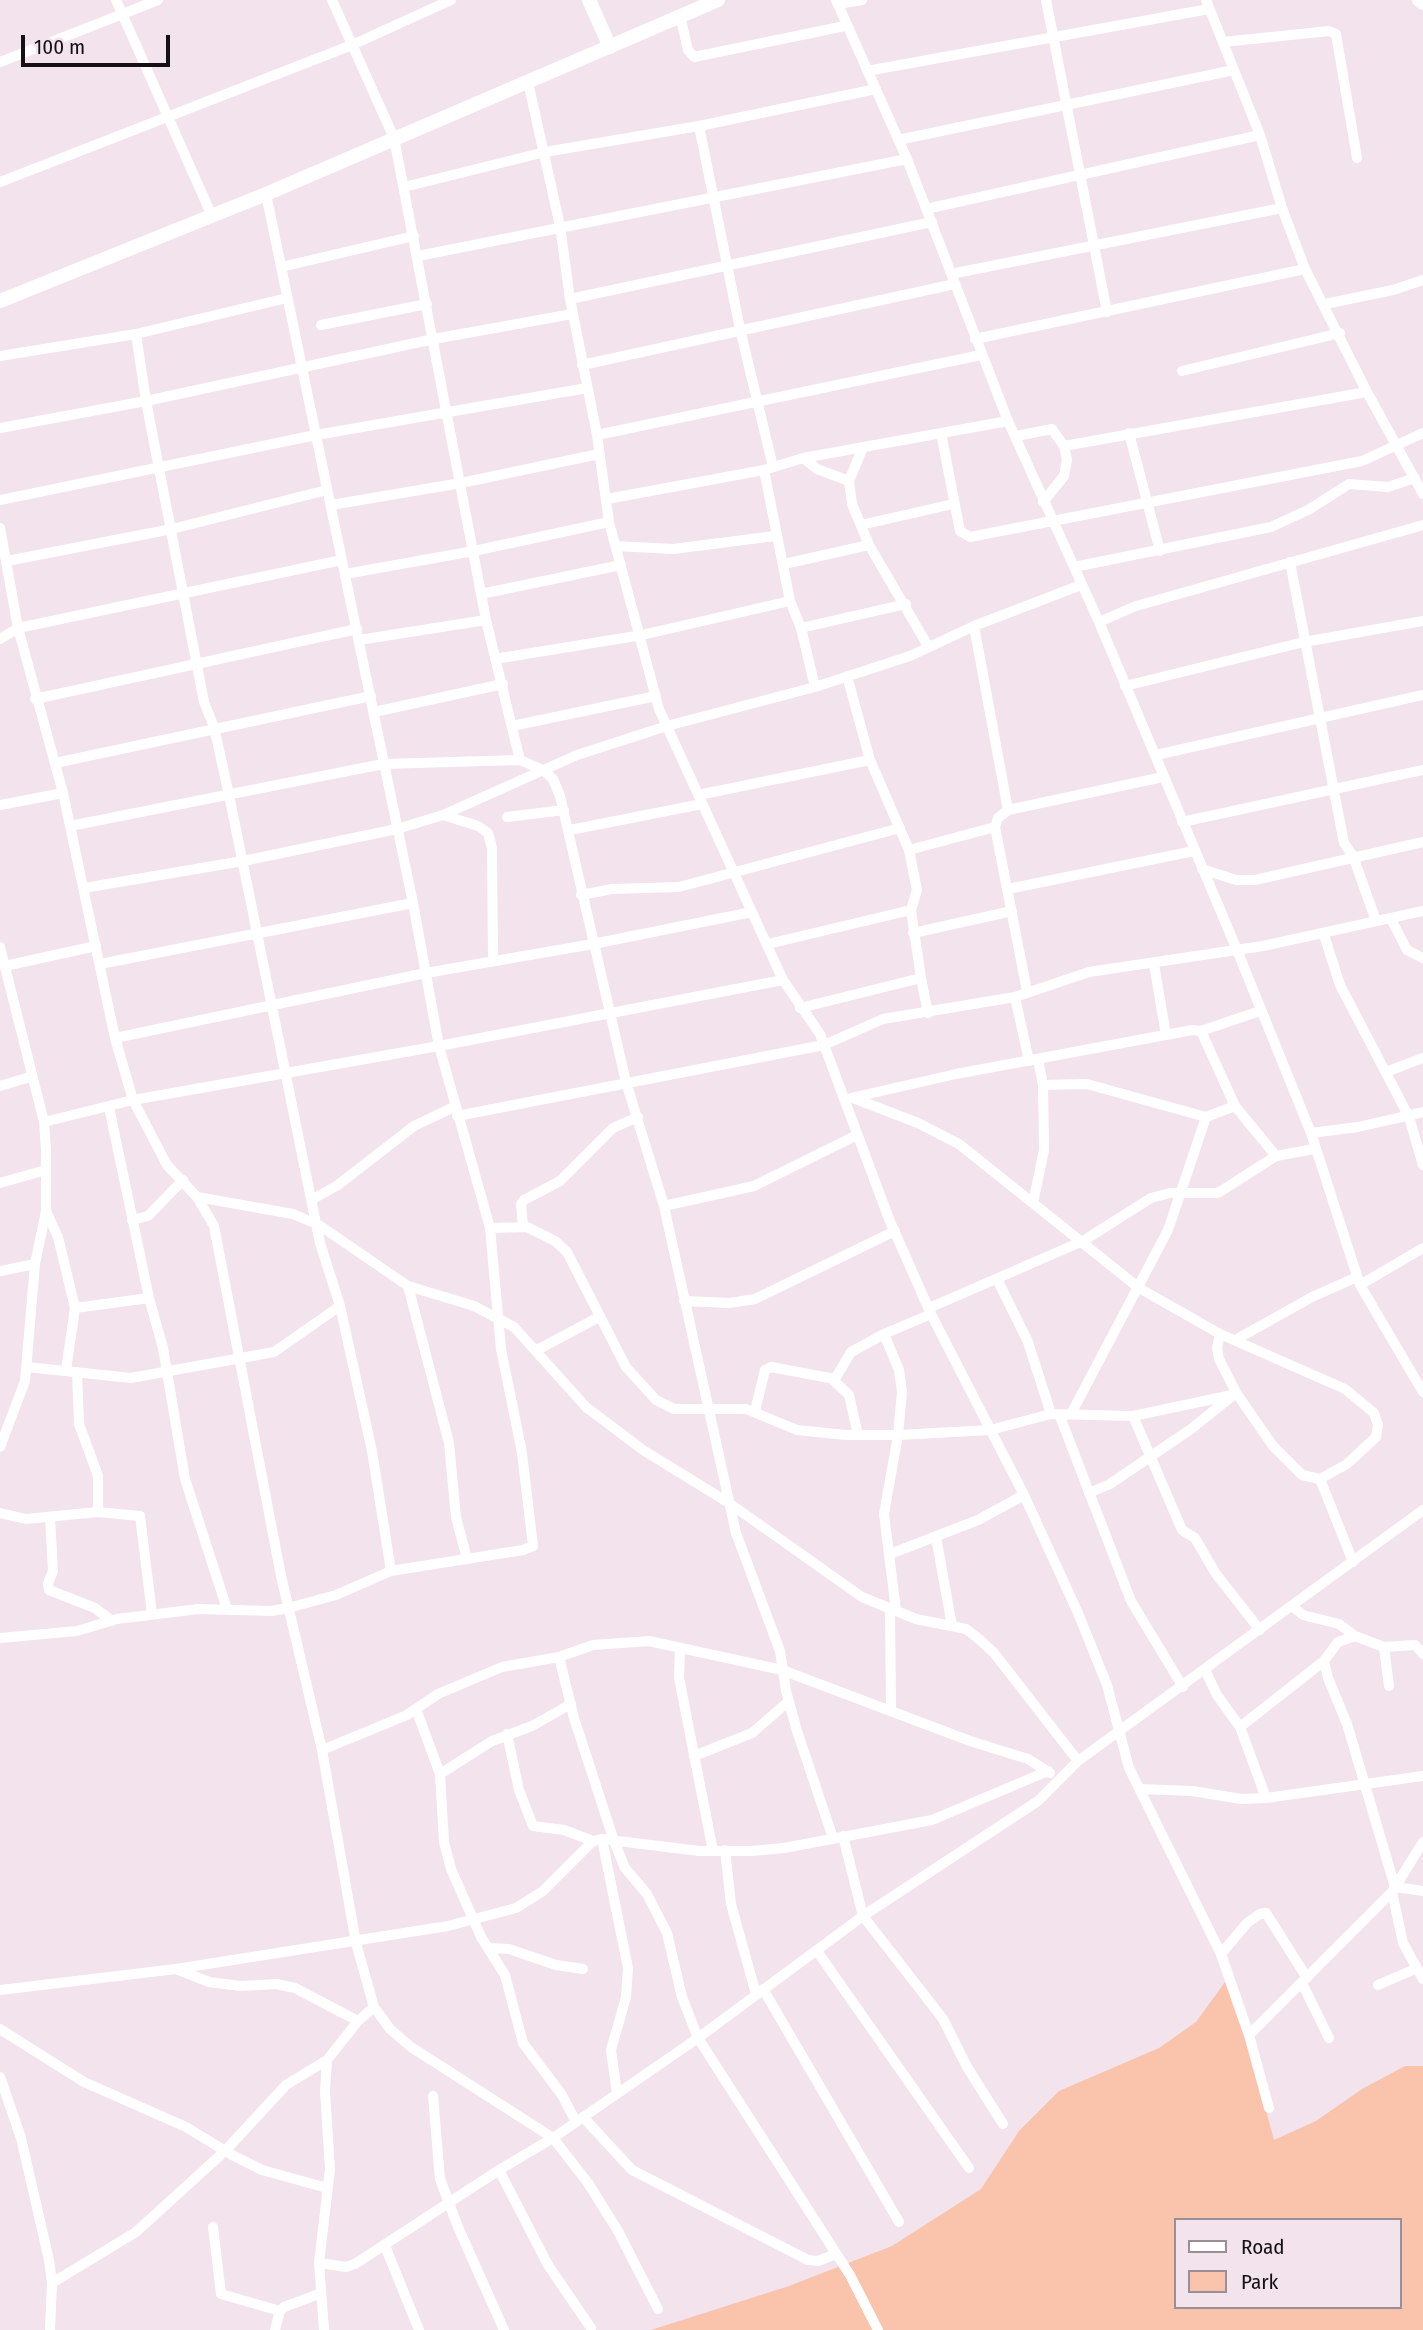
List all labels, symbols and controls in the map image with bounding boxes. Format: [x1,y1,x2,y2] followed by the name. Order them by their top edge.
[24,21,173,65] scale bar
[34,34,85,60] text: 100 m
[1174,2218,1402,2309] legend
[1241,2234,1285,2260] text: Road
[1241,2269,1278,2295] text: Park

